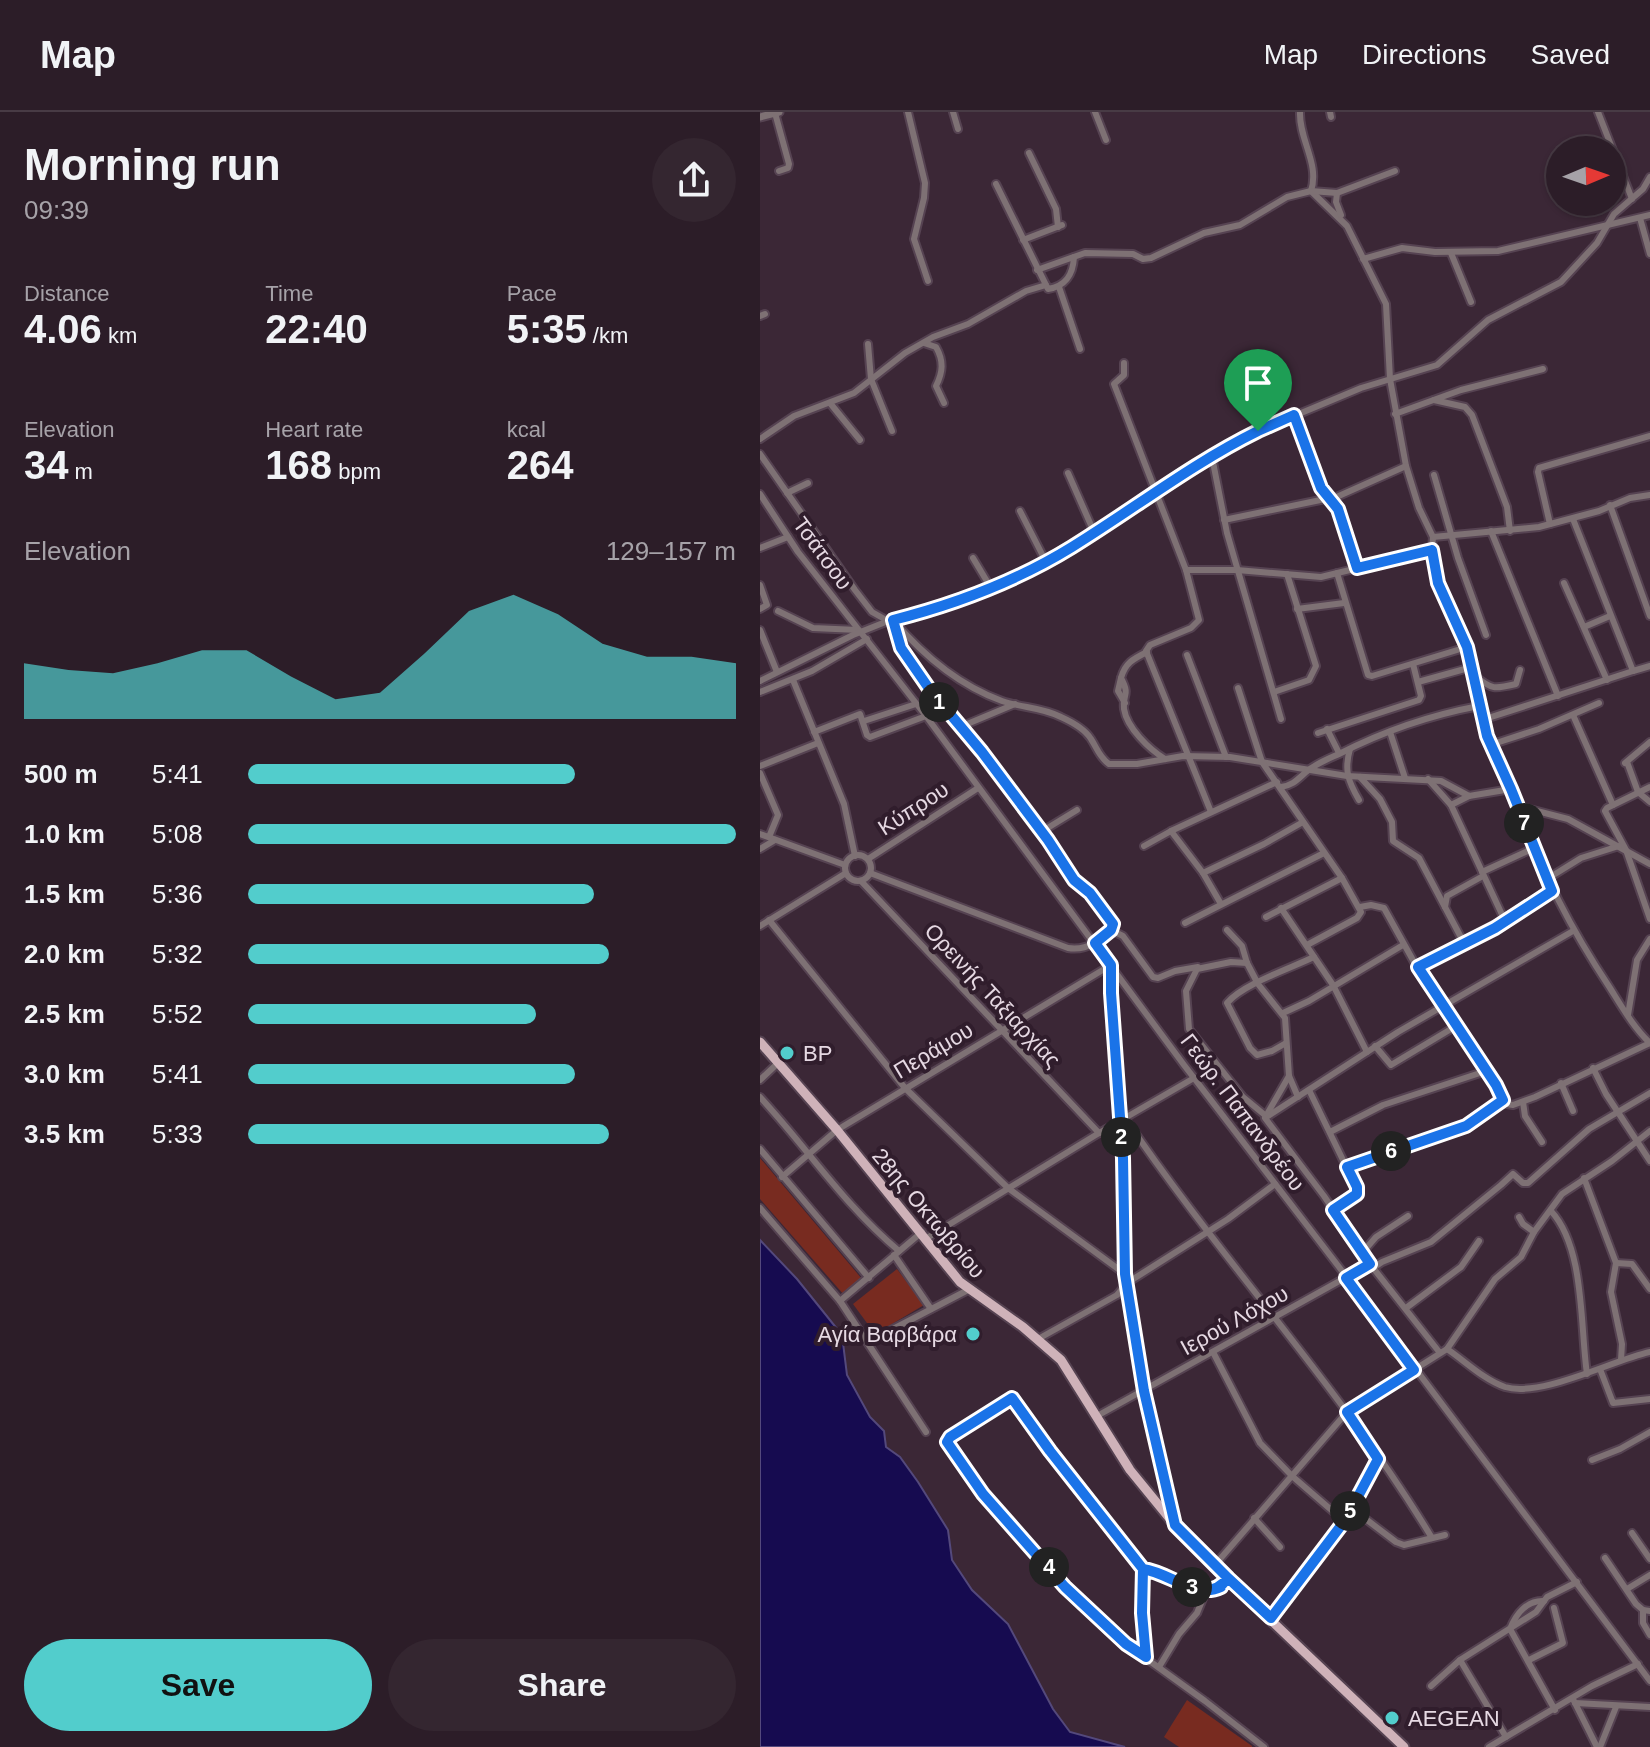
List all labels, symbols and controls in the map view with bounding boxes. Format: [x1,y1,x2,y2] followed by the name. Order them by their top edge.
[40,34,116,76] text: Map
[1264,39,1318,70] text: Map
[1362,39,1487,70] text: Directions
[1531,39,1610,70] text: Saved
[1546,136,1626,216] north arrow
[1546,136,1626,216] map controls
[652,138,736,222] button: share
[24,140,281,189] text: Morning run
[24,195,89,225] text: 09:39
[24,281,110,306] text: Distance
[265,281,313,306] text: Time
[507,281,557,306] text: Pace
[24,307,102,351] text: 4.06
[265,307,368,351] text: 22:40
[507,307,587,351] text: 5:35
[102,323,137,348] text: km
[587,323,628,348] text: /km
[1224,349,1292,431] pin
[1236,361,1280,405] icon: arrive
[24,417,115,442] text: Elevation
[265,417,363,442] text: Heart rate
[507,417,546,442] text: kcal
[24,443,69,487] text: 34
[265,443,332,487] text: 168
[507,443,573,487] text: 264
[69,459,93,484] text: m
[332,459,381,484] text: bpm
[788,512,857,594] street label: Τσάτσου
[24,536,131,566] text: Elevation
[606,536,736,566] text: 129–157 m
[919,682,959,722] pin: 1
[933,689,945,714] text: 1
[24,759,98,789] text: 500 m
[152,759,203,789] text: 5:41
[873,777,953,840] street label: Κύπρου
[1504,803,1544,843] pin: 7
[1518,810,1530,835] text: 7
[24,819,105,849] text: 1.0 km
[152,819,203,849] text: 5:08
[24,879,105,909] text: 1.5 km
[152,879,203,909] text: 5:36
[920,918,1066,1072] street label: Ορεινής Ταξιαρχίας
[24,939,105,969] text: 2.0 km
[152,939,203,969] text: 5:32
[24,999,105,1029] text: 2.5 km
[152,999,203,1029] text: 5:52
[889,1017,977,1084] street label: Περάμου
[1175,1029,1310,1196] street label: Γεώρ. Παπανδρέου
[803,1041,832,1066] place label: BP
[778,1044,796,1062] marker: BP
[24,1059,105,1089] text: 3.0 km
[152,1059,203,1089] text: 5:41
[1101,1117,1141,1157] pin: 2
[24,1119,105,1149] text: 3.5 km
[152,1119,203,1149] text: 5:33
[1115,1124,1127,1149] text: 2
[1371,1131,1411,1171] pin: 6
[1385,1138,1397,1163] text: 6
[867,1143,990,1283] street label: 28ης Οκτωβρίου
[1176,1281,1292,1360] street label: Ιερού Λόχου
[817,1322,957,1347] place label: Αγία Βαρβάρα
[964,1325,982,1343] marker: Αγία Βαρβάρα
[1330,1491,1370,1531] pin: 5
[1344,1498,1356,1523] text: 5
[1029,1547,1069,1587] pin: 4
[1043,1554,1055,1579] text: 4
[1172,1567,1212,1607] pin: 3
[1186,1574,1198,1599] text: 3
[24,1639,372,1731] button: Save
[388,1639,736,1731] button: Share
[1408,1706,1500,1731] place label: AEGEAN
[1383,1709,1401,1727] marker: AEGEAN

